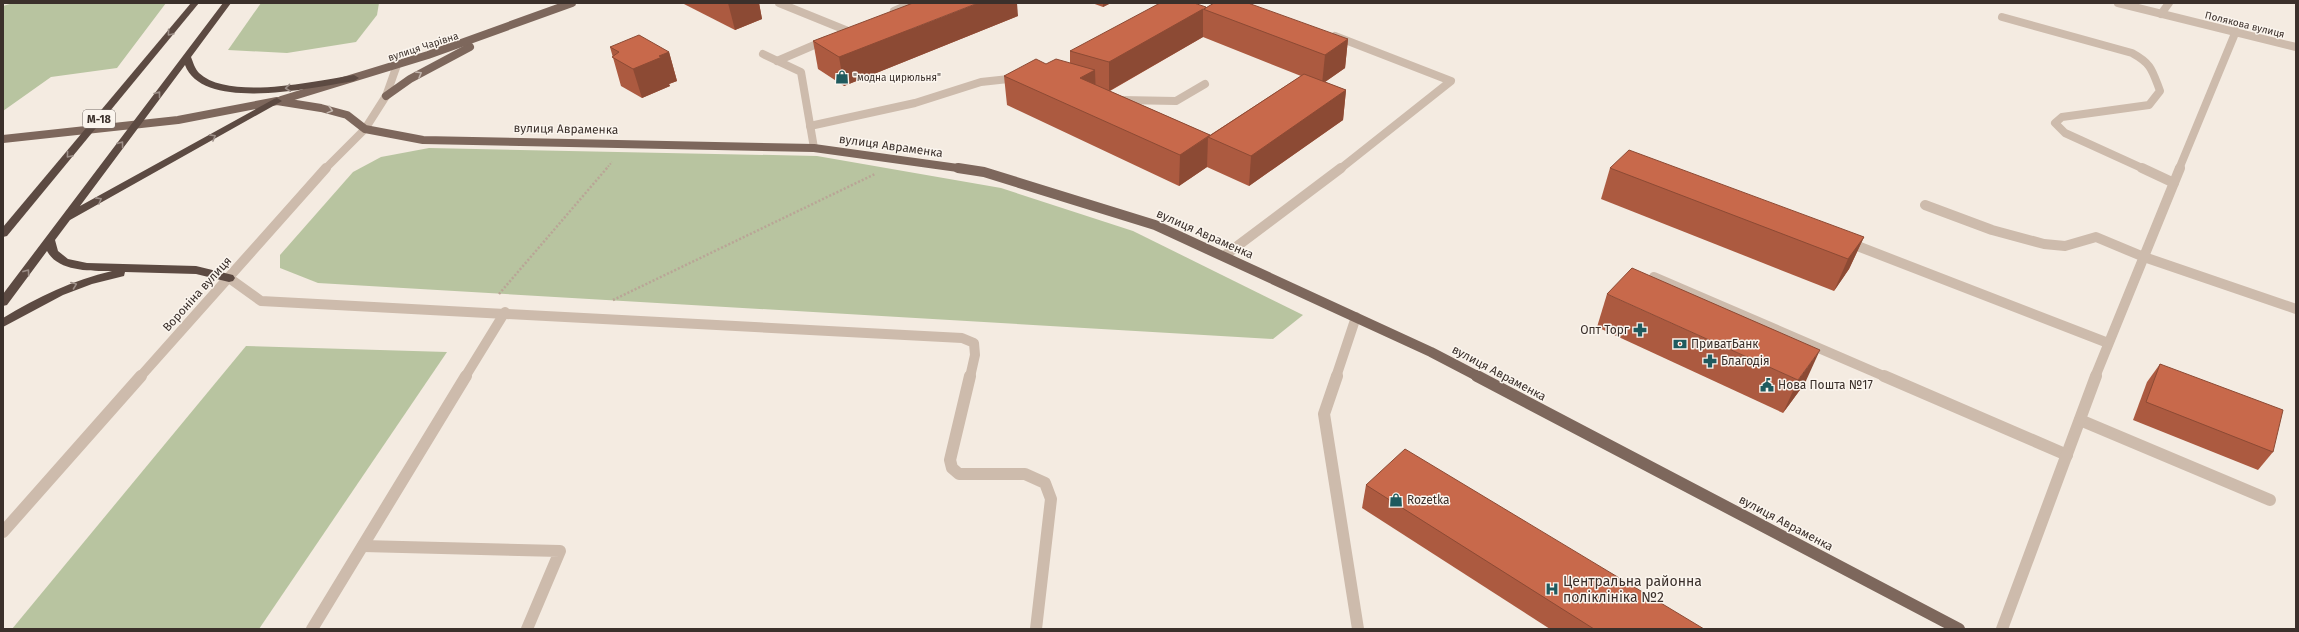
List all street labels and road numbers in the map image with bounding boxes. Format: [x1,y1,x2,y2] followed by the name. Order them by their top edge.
[2204,9,2286,41] street label: Полякова вулиця
[386,29,460,64] street label: вулиця Чарівна
[83,110,115,128] road number: М-18
[514,121,618,137] street label: вулиця Авраменка
[838,132,944,160] street label: вулиця Авраменка
[1154,206,1256,262] street label: вулиця Авраменка
[160,254,234,334] street label: Вороніна вулиця
[1449,342,1549,404] street label: вулиця Авраменка
[1736,492,1836,554] street label: вулиця Авраменка

